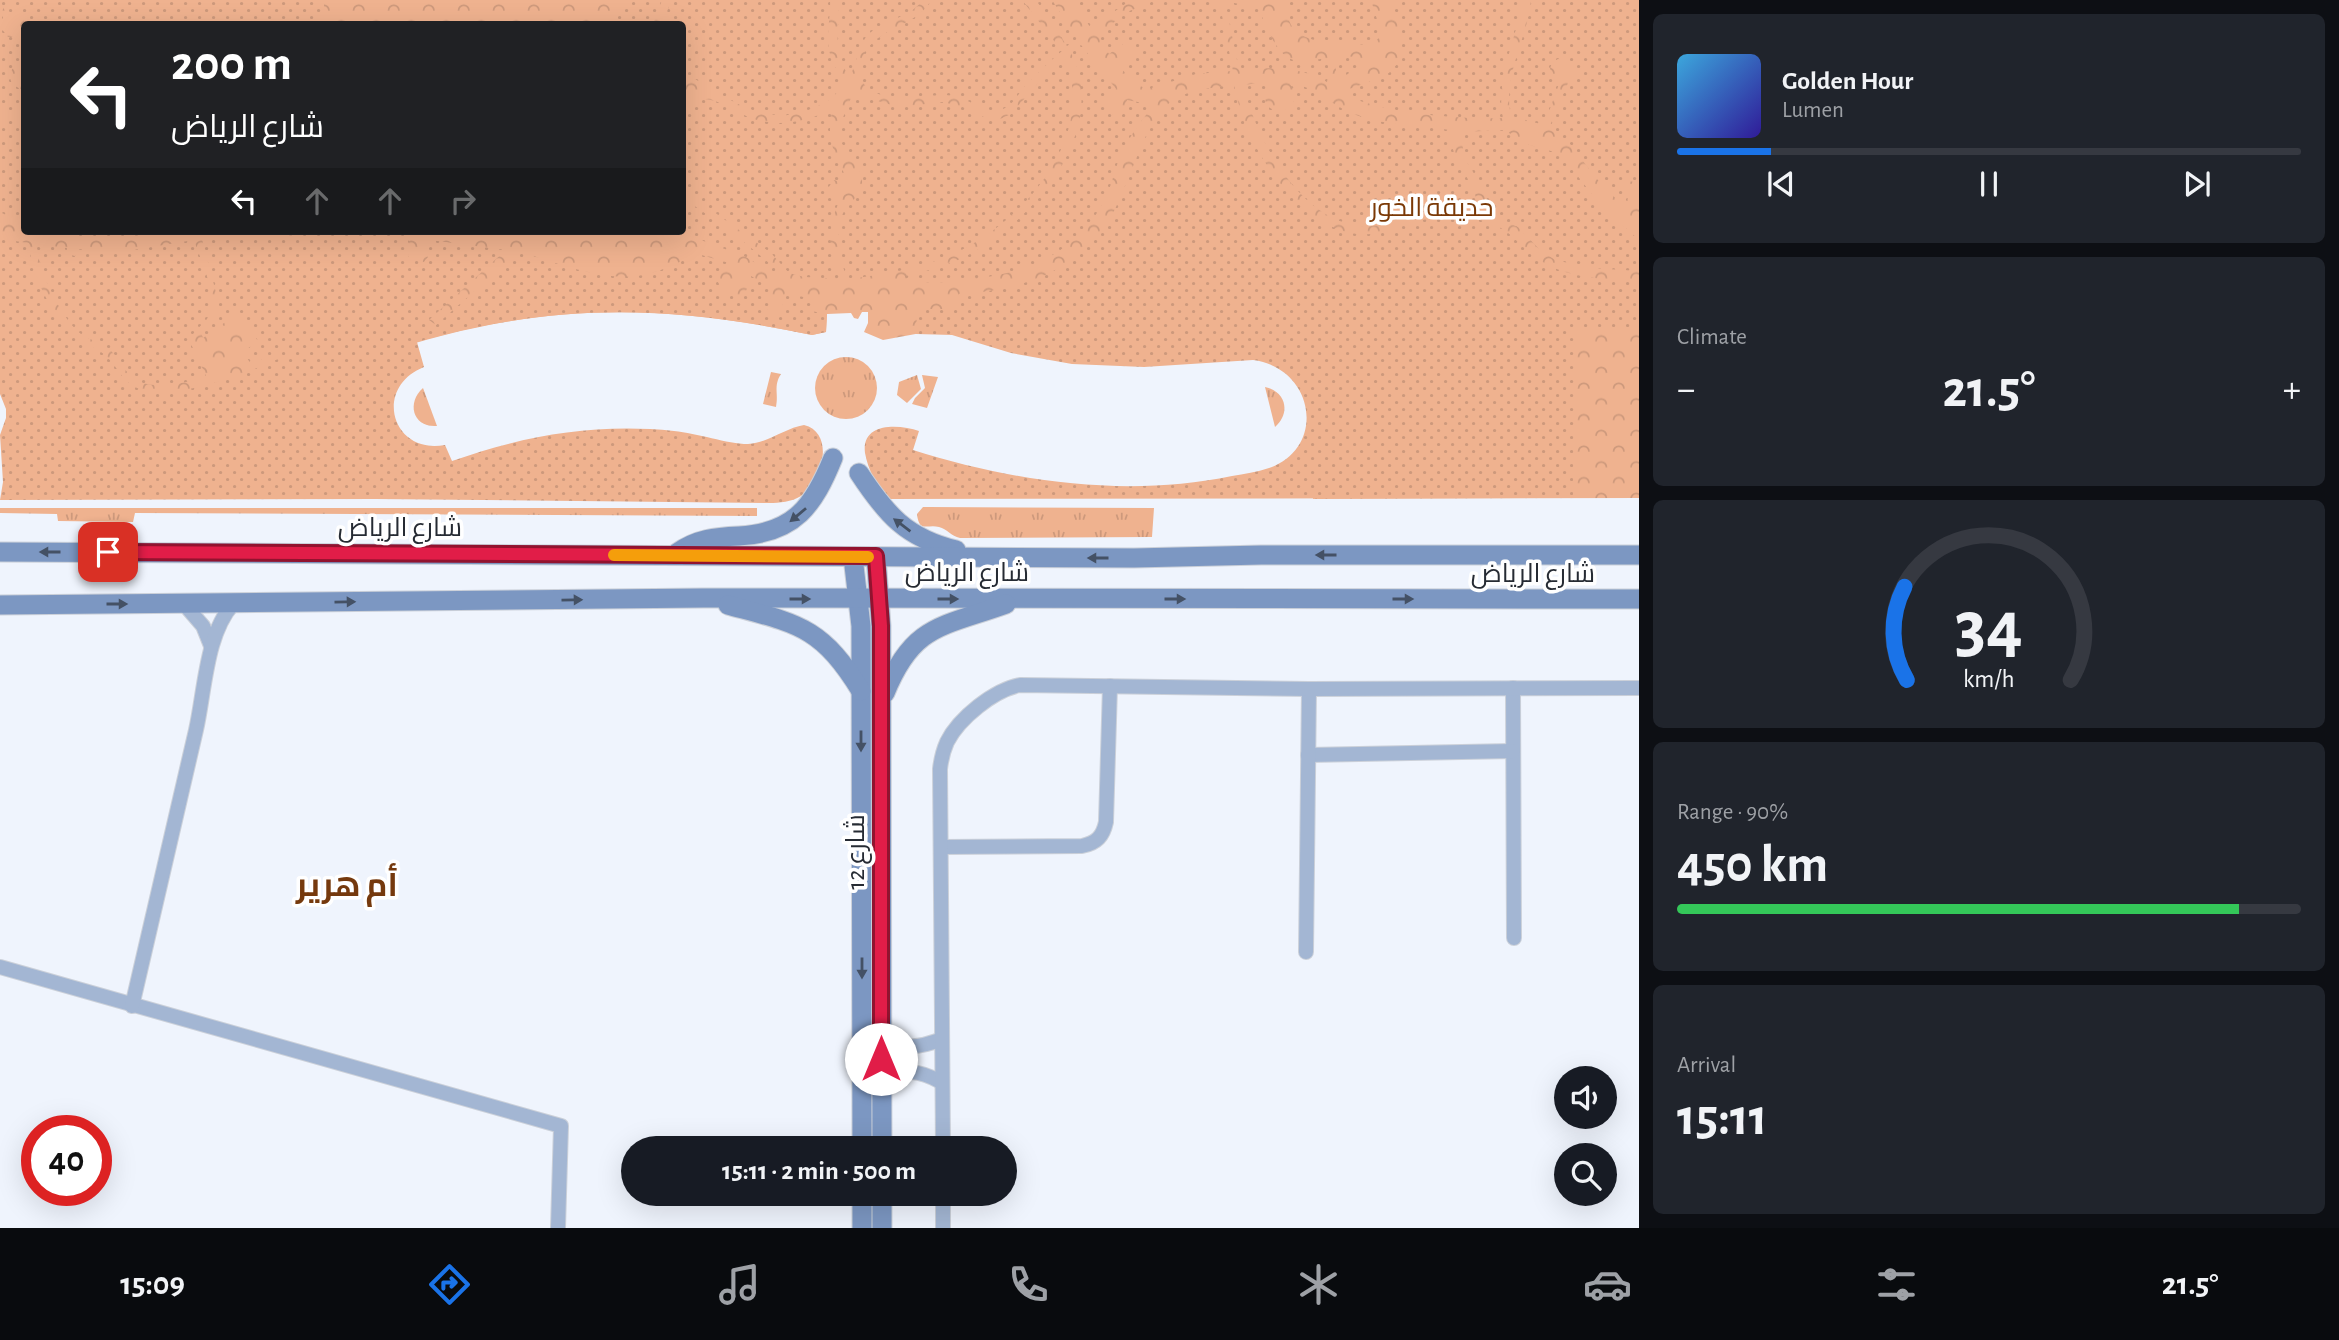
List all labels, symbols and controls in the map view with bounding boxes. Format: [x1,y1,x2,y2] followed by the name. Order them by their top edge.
[171,40,292,89] text: 200 m
[56,49,147,140] icon: left
[1782,68,1913,94] text: Golden Hour
[1782,99,1844,122] text: Lumen
[171,111,324,143] text: شارع الرياض
[1762,165,1800,203] icon: previous
[1970,165,2008,203] icon: pause
[2178,165,2216,203] icon: next
[225,182,263,220] icon: left
[298,182,336,220] icon: ahead
[371,182,409,220] icon: ahead
[444,182,482,220] icon: right
[1369,195,1493,222] park label: حديقة الخور
[1677,326,1747,349] text: Climate
[1943,364,2035,416] text: 21.5°
[1677,371,1695,409] text: −
[2283,371,2301,409] text: +
[789,507,807,523] one-way arrow
[338,515,462,544] street label: شارع الرياض
[893,518,911,533] one-way arrow
[78,522,138,582] pin
[89,533,127,571] icon: arrive
[39,546,61,558] one-way arrow
[1315,549,1337,561] one-way arrow
[1087,552,1109,564] one-way arrow
[905,560,1029,589] street label: شارع الرياض
[1471,561,1595,590] street label: شارع الرياض
[1955,592,2023,665] text: 34
[789,593,811,605] one-way arrow
[937,593,959,605] one-way arrow
[1164,593,1186,605] one-way arrow
[1392,593,1414,605] one-way arrow
[561,594,583,605] one-way arrow
[334,596,356,608] one-way arrow
[106,598,128,610] one-way arrow
[1963,667,2015,692] text: km/h
[855,730,867,752] one-way arrow
[1677,801,1788,824] text: Range · 90%
[843,814,872,890] street label: شارع 12
[1677,839,1828,891] text: 450 km
[295,863,398,907] district label: أم هرير
[856,957,868,979] one-way arrow
[844,1022,918,1096] position arrow
[1677,1054,1736,1077] text: Arrival
[1554,1066,1617,1206] map controls
[1554,1066,1617,1129] button: sound
[1677,1092,1768,1144] text: 15:11
[21,1115,112,1206] speed limit sign: 40
[1554,1143,1617,1206] button: search
[722,1158,916,1184] text: 15:11 · 2 min · 500 m
[425,1260,474,1309] icon: directions
[715,1260,764,1309] icon: music
[1004,1260,1053,1309] icon: phone
[1294,1260,1343,1309] icon: climate
[1583,1260,1632,1309] icon: car
[1872,1260,1921,1309] icon: filters
[120,1268,185,1300] text: 15:09
[2162,1268,2219,1300] text: 21.5°

